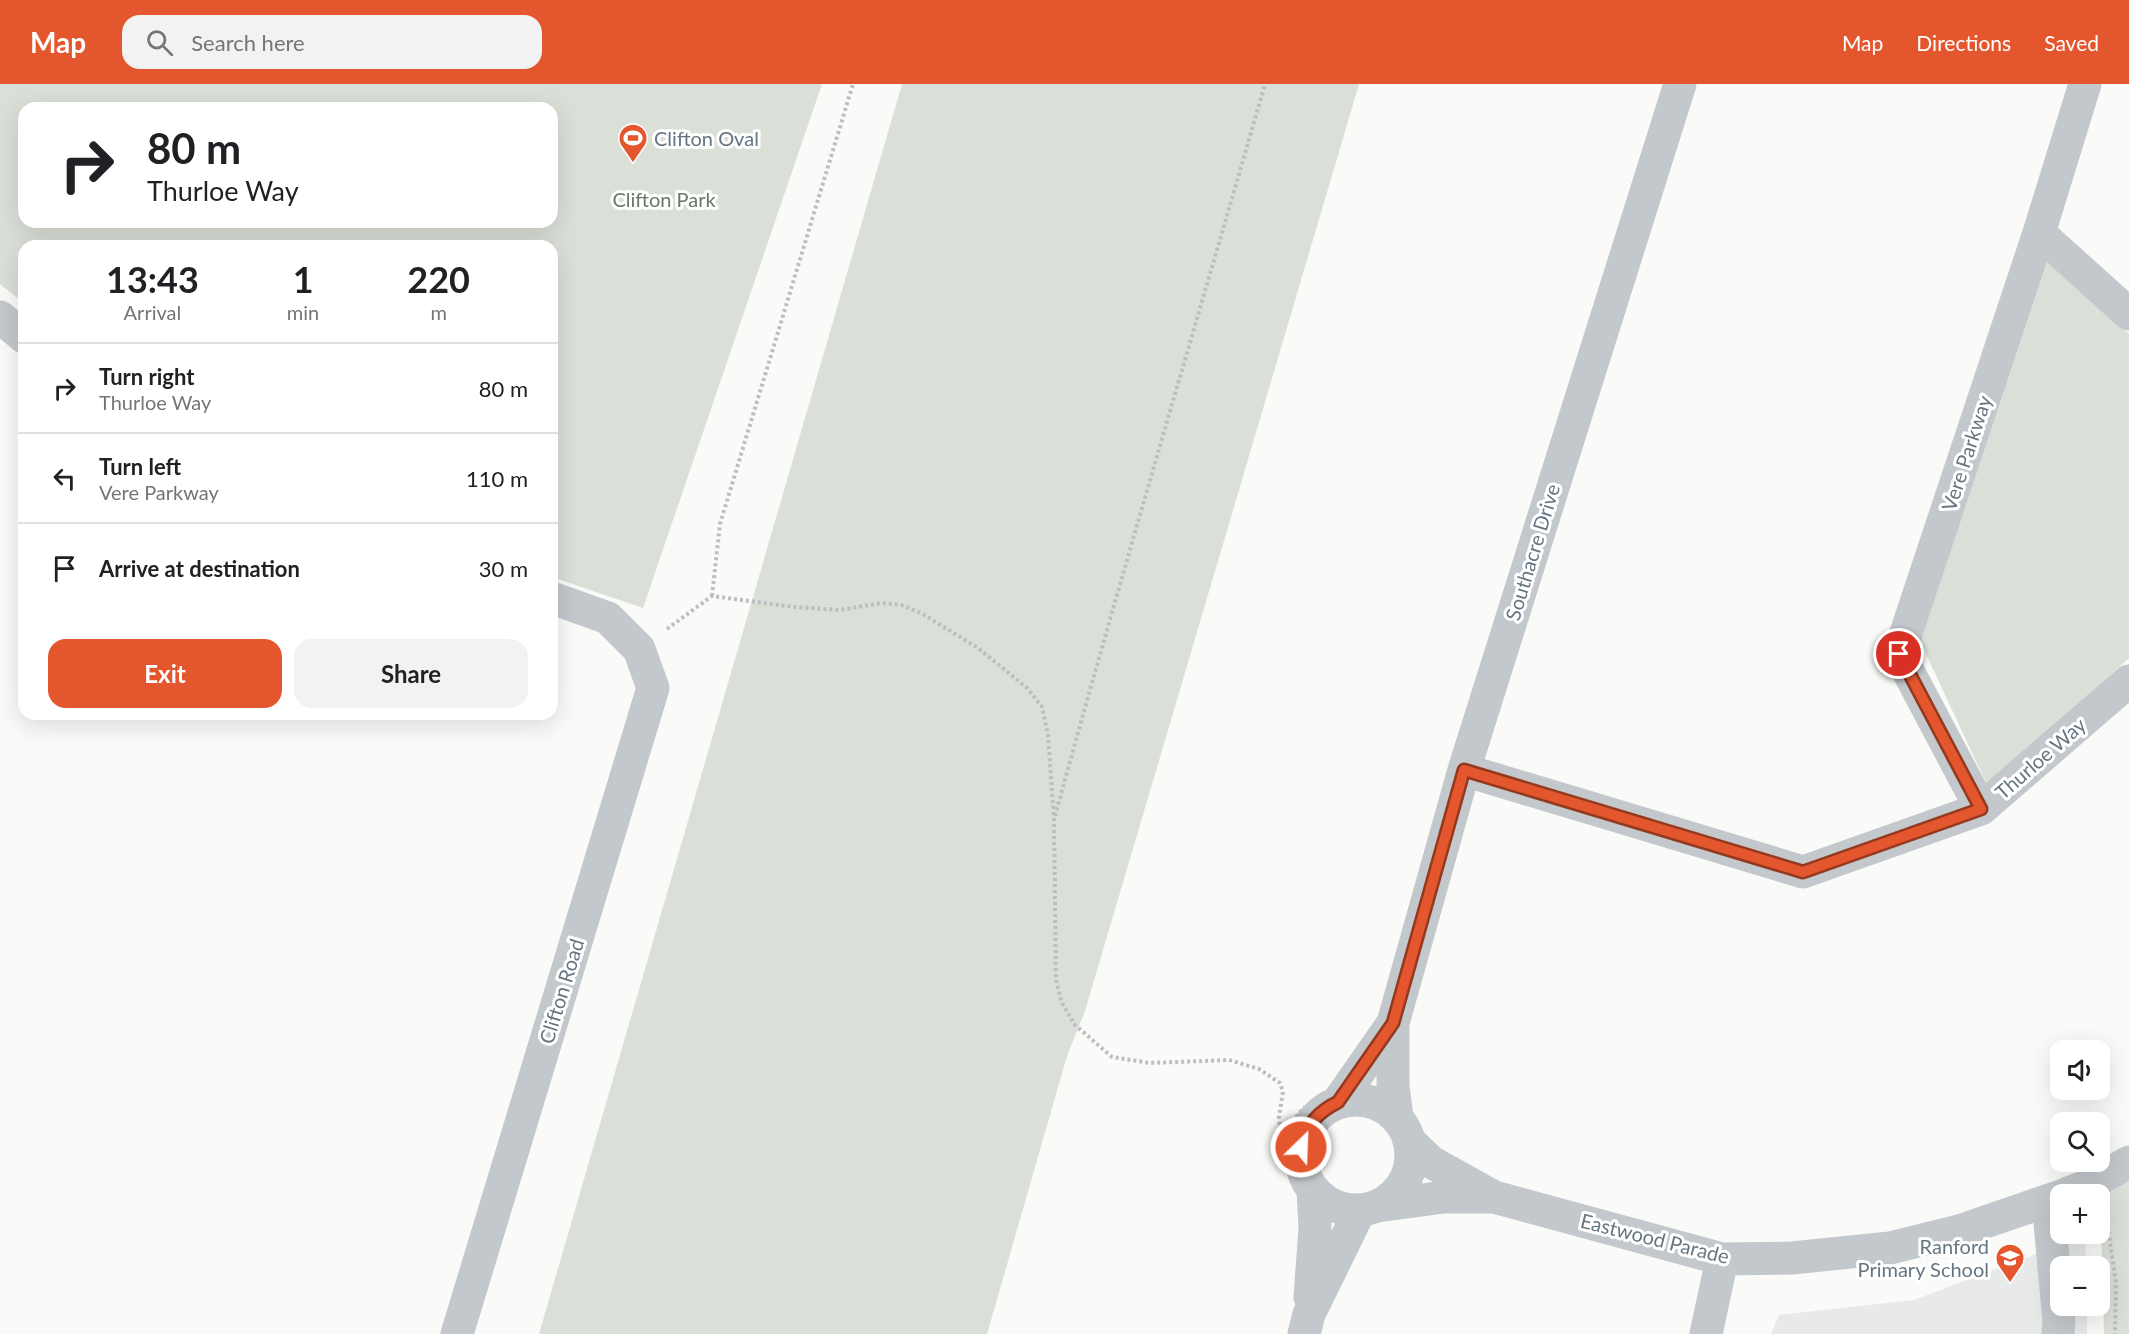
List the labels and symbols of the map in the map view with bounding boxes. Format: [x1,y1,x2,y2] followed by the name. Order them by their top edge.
[617,122,649,164] sports icon: Clifton Oval
[654,126,759,150] place label: Clifton Oval
[612,187,716,211] park label: Clifton Park
[1936,392,1996,514] street label: Vere Parkway
[1500,481,1564,623] street label: Southacre Drive
[1873,628,1924,679] pin
[1990,712,2091,804] street label: Thurloe Way
[534,936,588,1046] street label: Clifton Road
[1269,1115,1333,1179] position arrow
[1578,1208,1732,1268] street label: Eastwood Parade
[1858,1234,1989,1281] place label: Ranford Primary School
[1994,1242,2026,1284] school or university icon: Ranford Primary School

